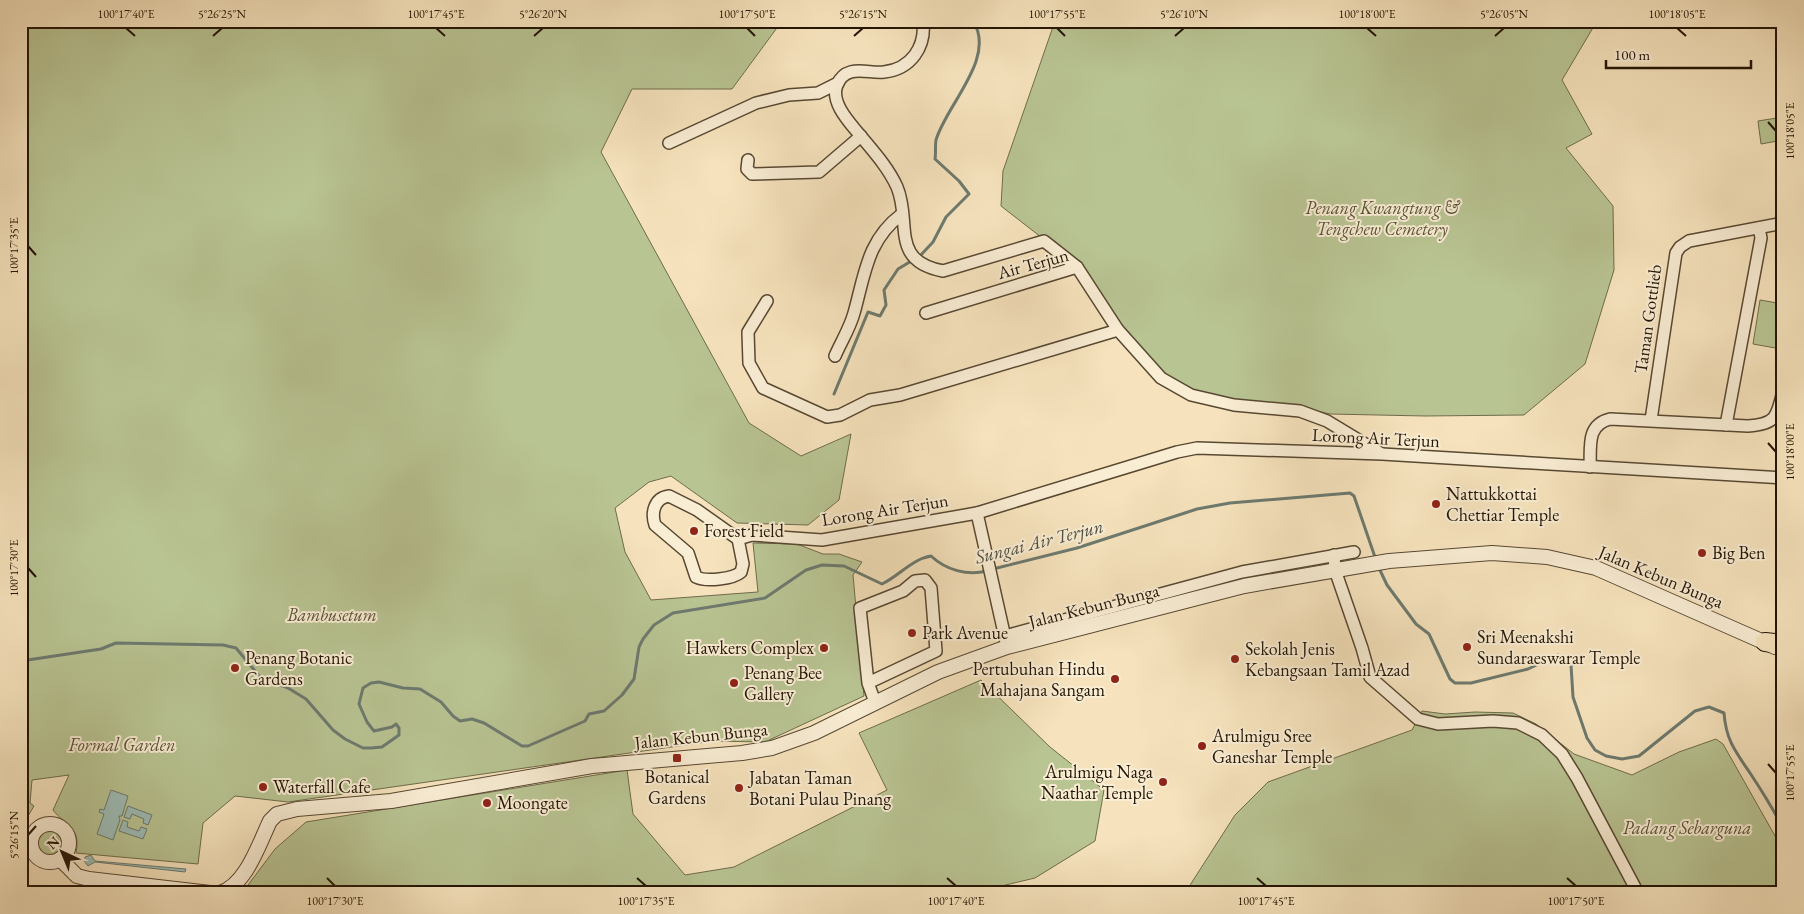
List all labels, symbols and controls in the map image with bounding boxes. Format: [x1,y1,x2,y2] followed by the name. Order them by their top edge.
[98,6,155,22] text: 100°17'40"E
[198,6,247,22] text: 5°26'25"N
[408,6,465,22] text: 100°17'45"E
[519,6,568,22] text: 5°26'20"N
[719,6,776,22] text: 100°17'50"E
[839,6,888,22] text: 5°26'15"N
[1029,6,1086,22] text: 100°17'55"E
[1160,6,1209,22] text: 5°26'10"N
[1339,6,1396,22] text: 100°18'00"E
[1480,6,1529,22] text: 5°26'05"N
[1649,6,1706,22] text: 100°18'05"E
[1606,38,1752,70] scale bar
[1614,45,1651,64] text: 100 m
[1782,102,1798,159] text: 100°18'05"E
[1305,196,1461,241] park label: Penang Kwangtung & Tengchew Cemetery
[6,217,22,274] text: 100°17'35"E
[994,243,1071,284] street label: Air Terjun
[1628,263,1667,375] street label: Taman Gottlieb
[1312,423,1441,452] street label: Lorong Air Terjun
[1782,423,1798,480] text: 100°18'00"E
[1446,482,1559,526] place label: Nattukkottai Chettiar Temple
[820,488,950,531] street label: Lorong Air Terjun
[1430,498,1442,510] marker: Nattukkottai Chettiar Temple
[971,513,1106,570] water label: Sungai Air Terjun
[704,519,785,542] place label: Forest Field
[688,525,700,537] marker: Forest Field
[6,539,22,596] text: 100°17'30"E
[1593,539,1728,614] street label: Jalan Kebun Bunga
[1712,541,1766,564] place label: Big Ben
[1696,547,1708,559] marker: Big Ben
[1024,578,1162,633] street label: Jalan Kebun Bunga
[286,603,377,626] park label: Bambusetum
[922,621,1008,644] place label: Park Avenue
[1477,625,1640,669] place label: Sri Meenakshi Sundaraeswarar Temple
[906,627,918,639] marker: Park Avenue
[686,636,814,659] place label: Hawkers Complex
[1245,637,1411,681] place label: Sekolah Jenis Kebangsaan Tamil Azad
[1461,641,1473,653] marker: Sri Meenakshi Sundaraeswarar Temple
[818,642,830,654] marker: Hawkers Complex
[245,646,352,690] place label: Penang Botanic Gardens
[1229,653,1241,665] marker: Sekolah Jenis Kebangsaan Tamil Azad
[972,657,1106,701] place label: Pertubuhan Hindu Mahajana Sangam
[744,661,822,705] place label: Penang Bee Gallery
[229,662,241,674] marker: Penang Botanic Gardens
[1109,673,1121,685] marker: Pertubuhan Hindu Mahajana Sangam
[728,677,740,689] marker: Penang Bee Gallery
[631,717,769,754] street label: Jalan Kebun Bunga
[1211,724,1332,768] place label: Arulmigu Sree Ganeshar Temple
[68,733,175,756] park label: Formal Garden
[1196,740,1208,752] marker: Arulmigu Sree Ganeshar Temple
[1782,744,1798,801] text: 100°17'55"E
[671,752,683,764] marker: Botanical Gardens
[1041,760,1154,804] place label: Arulmigu Naga Naathar Temple
[645,765,709,809] place label: Botanical Gardens
[747,766,891,810] place label: Jabatan Taman Botani Pulau Pinang
[273,775,371,798] place label: Waterfall Cafe
[1157,776,1169,788] marker: Arulmigu Naga Naathar Temple
[257,781,269,793] marker: Waterfall Cafe
[733,782,745,794] marker: Jabatan Taman Botani Pulau Pinang
[497,791,568,814] place label: Moongate
[481,797,493,809] marker: Moongate
[6,810,22,859] text: 5°26'15"N
[1623,816,1751,840] park label: Padang Sebarguna
[38,826,88,876] north arrow
[43,832,64,853] text: N
[307,893,364,909] text: 100°17'30"E
[618,893,675,909] text: 100°17'35"E
[928,893,985,909] text: 100°17'40"E
[1238,893,1295,909] text: 100°17'45"E
[1548,893,1605,909] text: 100°17'50"E

